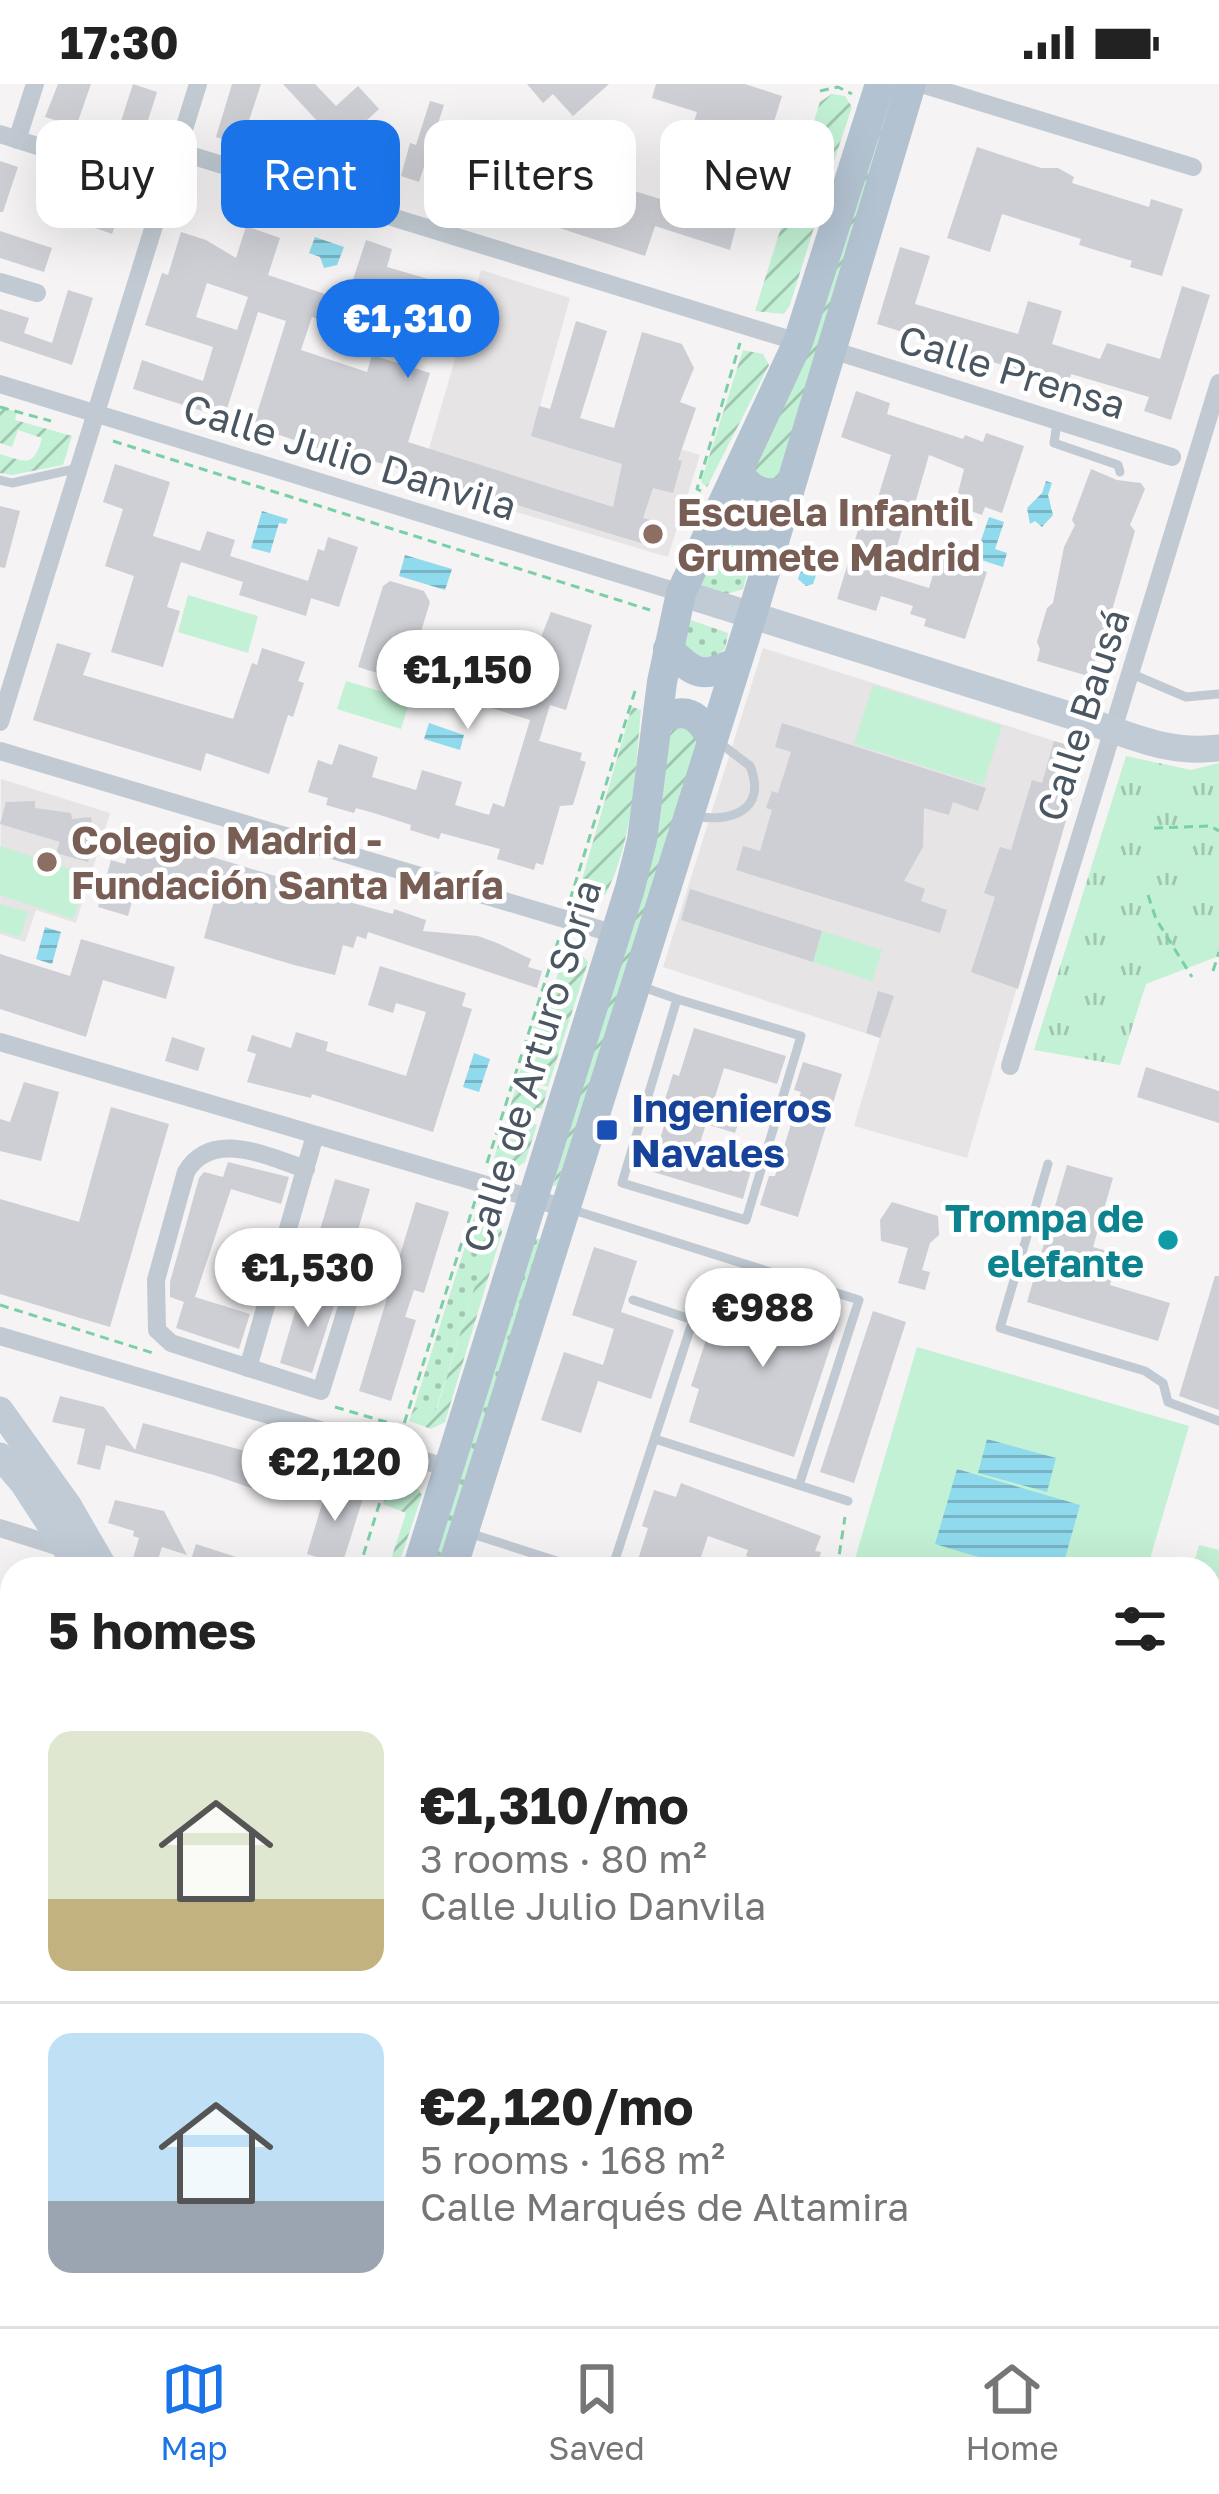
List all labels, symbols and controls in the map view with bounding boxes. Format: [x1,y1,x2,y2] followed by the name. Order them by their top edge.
[60,15,179,69] text: 17:30
[36,120,197,228] chip: Buy
[221,120,400,228] chip: Rent
[424,120,636,228] chip: Filters
[660,120,834,228] chip: New
[310,279,506,381] pin: €1,310
[343,294,473,341] text: €1,310
[893,315,1131,428] street label: Calle Prensa
[178,383,523,530] street label: Calle Julio Danvila
[677,488,981,580] place label: Escuela Infantil Grumete Madrid
[640,521,666,547] marker: Escuela Infantil Grumete Madrid
[1026,603,1139,827] street label: Calle Bausá
[370,630,566,732] pin: €1,150
[403,645,533,692] text: €1,150
[71,816,504,908] place label: Colegio Madrid - Fundación Santa María
[34,849,60,875] marker: Colegio Madrid - Fundación Santa María
[452,874,611,1258] street label: Calle de Arturo Soria
[631,1084,832,1176] place label: Ingenieros Navales
[594,1117,620,1143] marker: Ingenieros Navales
[945,1194,1144,1286] place label: Trompa de elefante
[1155,1227,1181,1253] marker: Trompa de elefante
[210,1228,406,1330] pin: €1,530
[242,1243,375,1290] text: €1,530
[692,1268,834,1370] pin: €988
[712,1283,814,1330] text: €988
[237,1422,433,1524] pin: €2,120
[269,1437,402,1484] text: €2,120
[1107,1596,1173,1662] icon: filters
[48,1599,257,1660] text: 5 homes
[420,1774,689,1835] text: €1,310/mo
[144,1779,288,1923] icon: home
[420,1835,707,1882] text: 3 rooms · 80 m²
[420,1882,766,1929] text: Calle Julio Danvila
[420,2075,694,2136] text: €2,120/mo
[144,2081,288,2225] icon: home
[420,2136,725,2183] text: 5 rooms · 168 m²
[420,2183,909,2230] text: Calle Marqués de Altamira
[160,2356,228,2467] tab: Map
[548,2356,645,2467] tab: Saved
[965,2356,1059,2467] tab: Home

